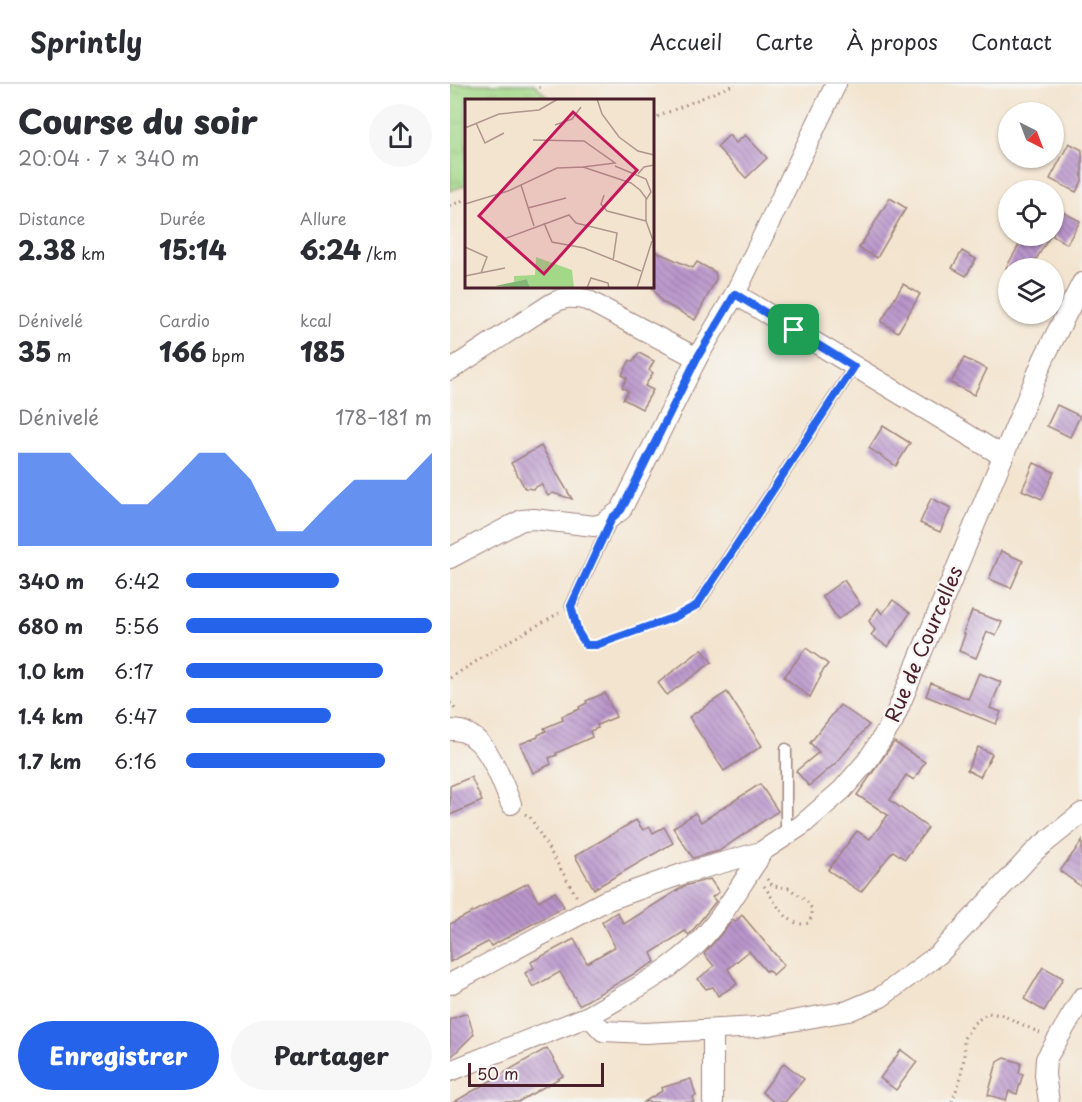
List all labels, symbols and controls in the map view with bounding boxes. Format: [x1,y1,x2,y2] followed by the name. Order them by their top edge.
[30,20,142,63] text: Sprintly
[650,25,722,57] text: Accueil
[755,25,813,57] text: Carte
[846,25,938,57] text: À propos
[971,25,1052,57] text: Contact
[18,95,258,145] text: Course du soir
[465,99,654,288] inset map
[998,102,1064,168] north arrow
[998,102,1064,324] map controls
[369,104,432,167] button: share
[18,143,199,173] text: 20:04 · 7 × 340 m
[998,180,1064,246] button: locate
[18,206,85,230] text: Distance
[159,206,206,230] text: Durée
[300,206,347,230] text: Allure
[18,230,76,269] text: 2.38
[159,230,227,269] text: 15:14
[300,230,361,269] text: 6:24
[76,241,105,265] text: km
[361,241,397,265] text: /km
[998,258,1064,324] button: layers
[768,304,819,355] pin
[18,308,83,332] text: Dénivelé
[159,308,210,332] text: Cardio
[300,308,332,332] text: kcal
[777,313,810,346] icon: arrive
[18,332,52,371] text: 35
[159,332,207,371] text: 166
[300,332,346,371] text: 185
[52,343,71,367] text: m
[207,343,245,367] text: bpm
[18,402,99,432] text: Dénivelé
[335,402,432,432] text: 178–181 m
[877,561,970,726] street label: Rue de Courcelles
[18,566,84,596] text: 340 m
[114,566,160,596] text: 6:42
[18,611,83,641] text: 680 m
[114,611,159,641] text: 5:56
[18,656,85,686] text: 1.0 km
[114,656,153,686] text: 6:17
[18,701,84,731] text: 1.4 km
[114,701,157,731] text: 6:47
[18,746,81,776] text: 1.7 km
[114,746,157,776] text: 6:16
[18,1021,219,1090] button: Enregistrer
[231,1021,432,1090] button: Partager
[468,1060,604,1088] scale bar
[477,1061,518,1085] text: 50 m

